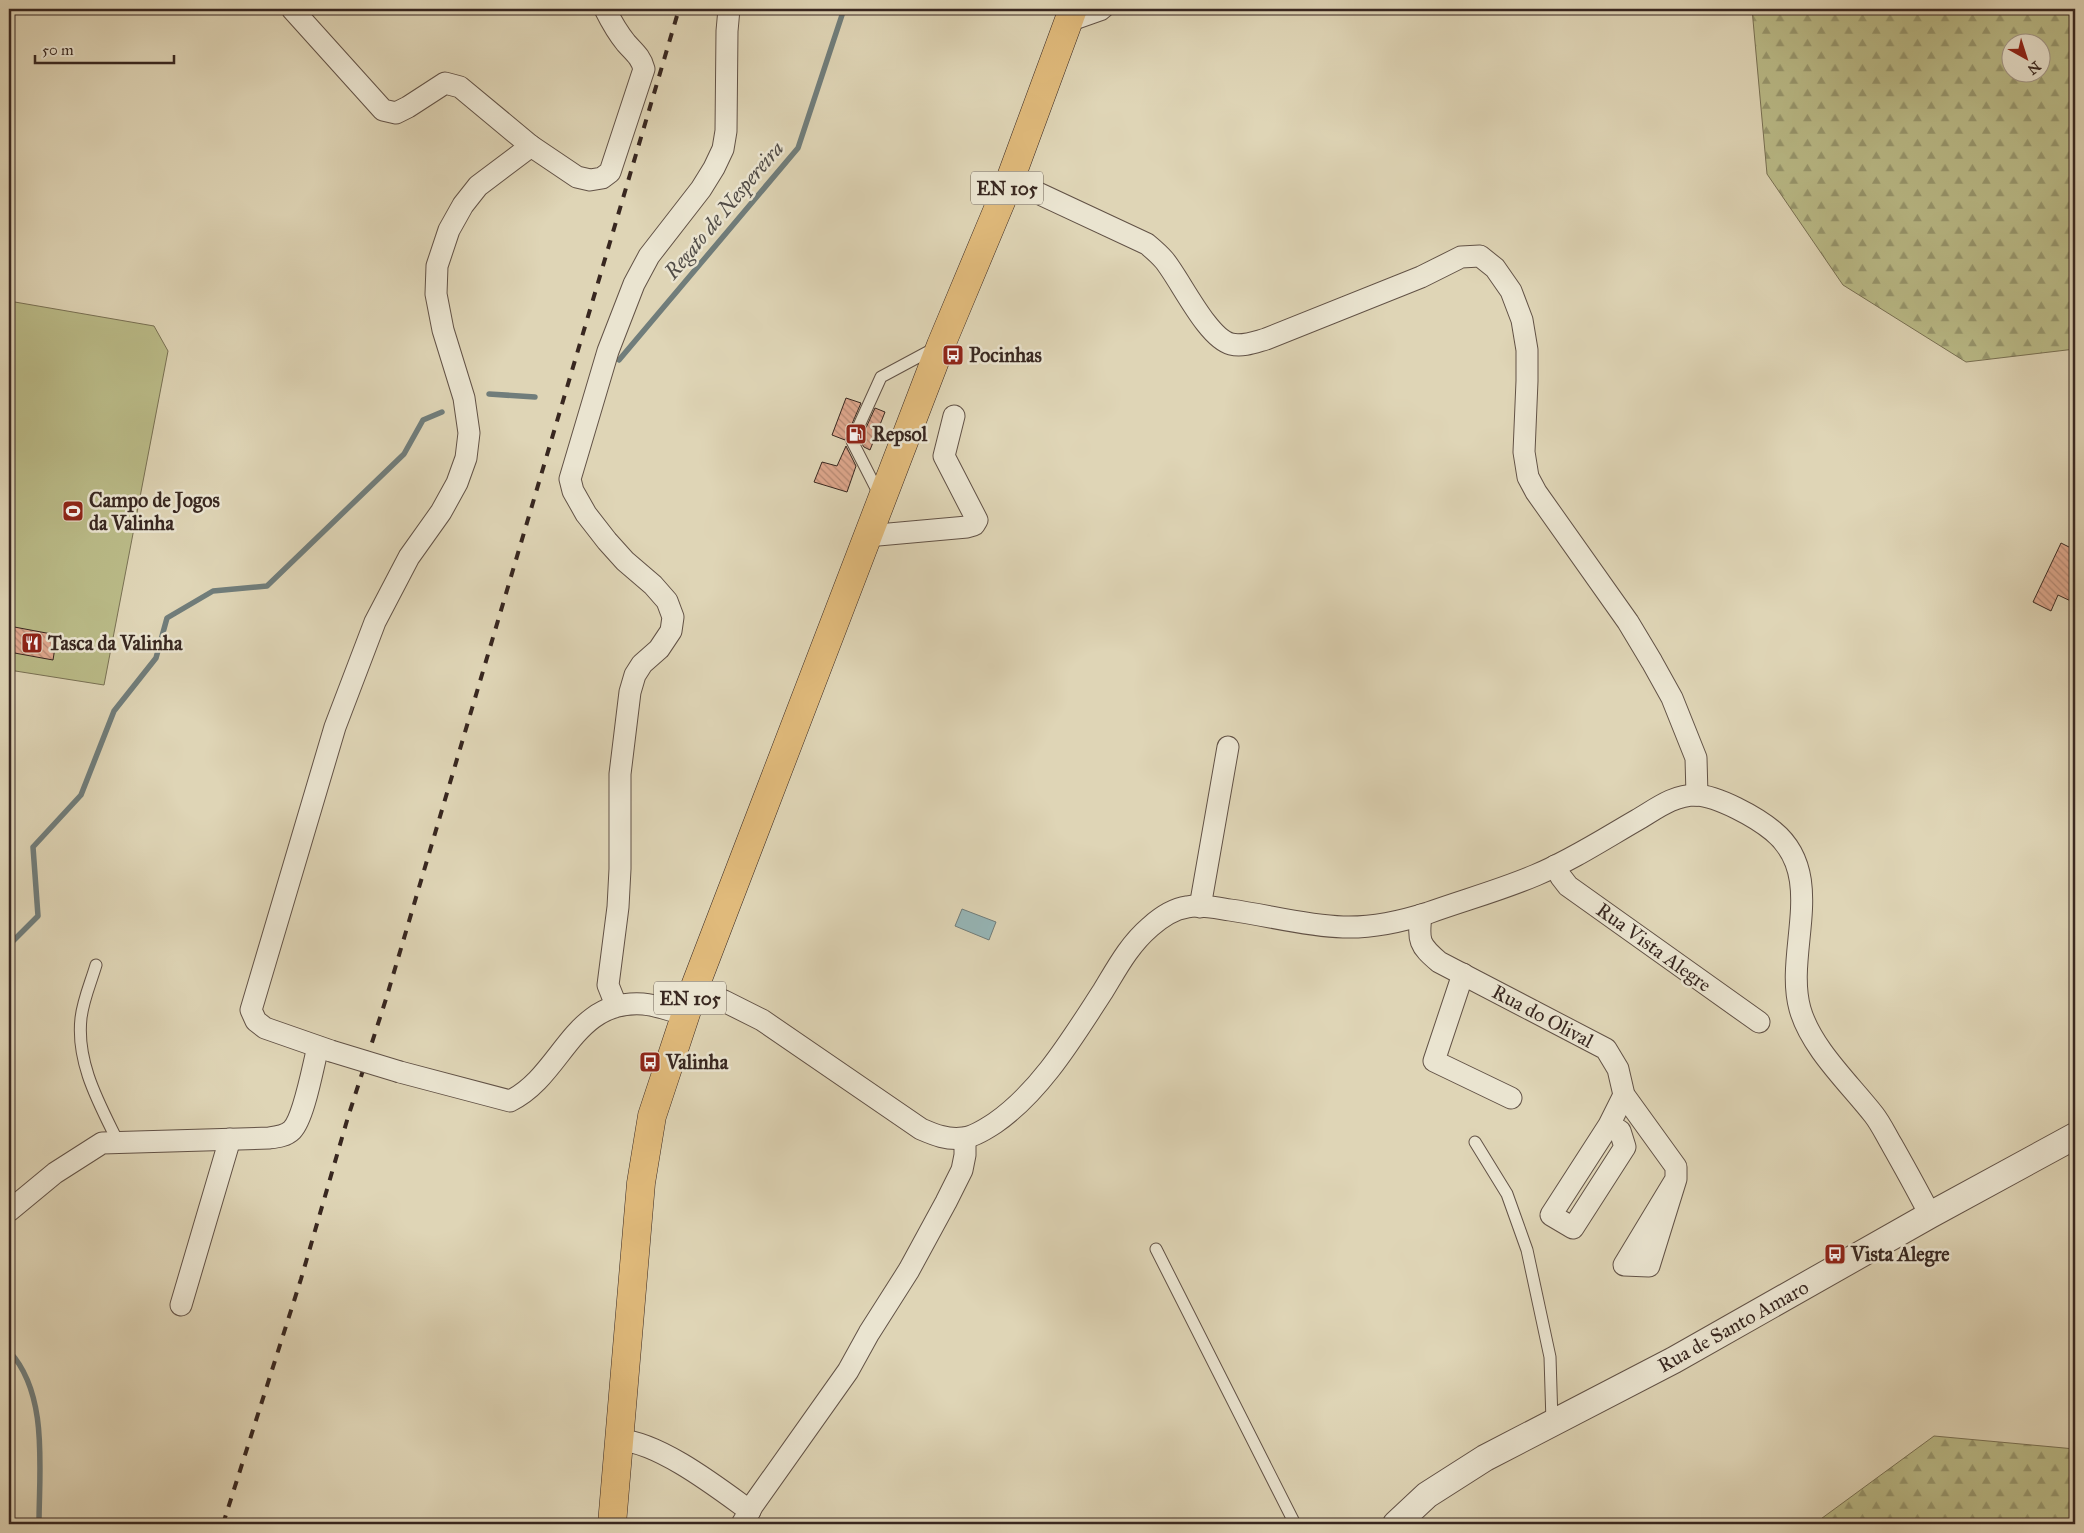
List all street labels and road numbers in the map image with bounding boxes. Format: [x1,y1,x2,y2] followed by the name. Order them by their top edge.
[971,172,1043,204] road number: EN 105
[1591,897,1716,997] street label: Rua Vista Alegre
[1488,979,1598,1053] street label: Rua do Olival
[654,981,726,1014] road number: EN 105
[1653,1275,1813,1377] street label: Rua de Santo Amaro

